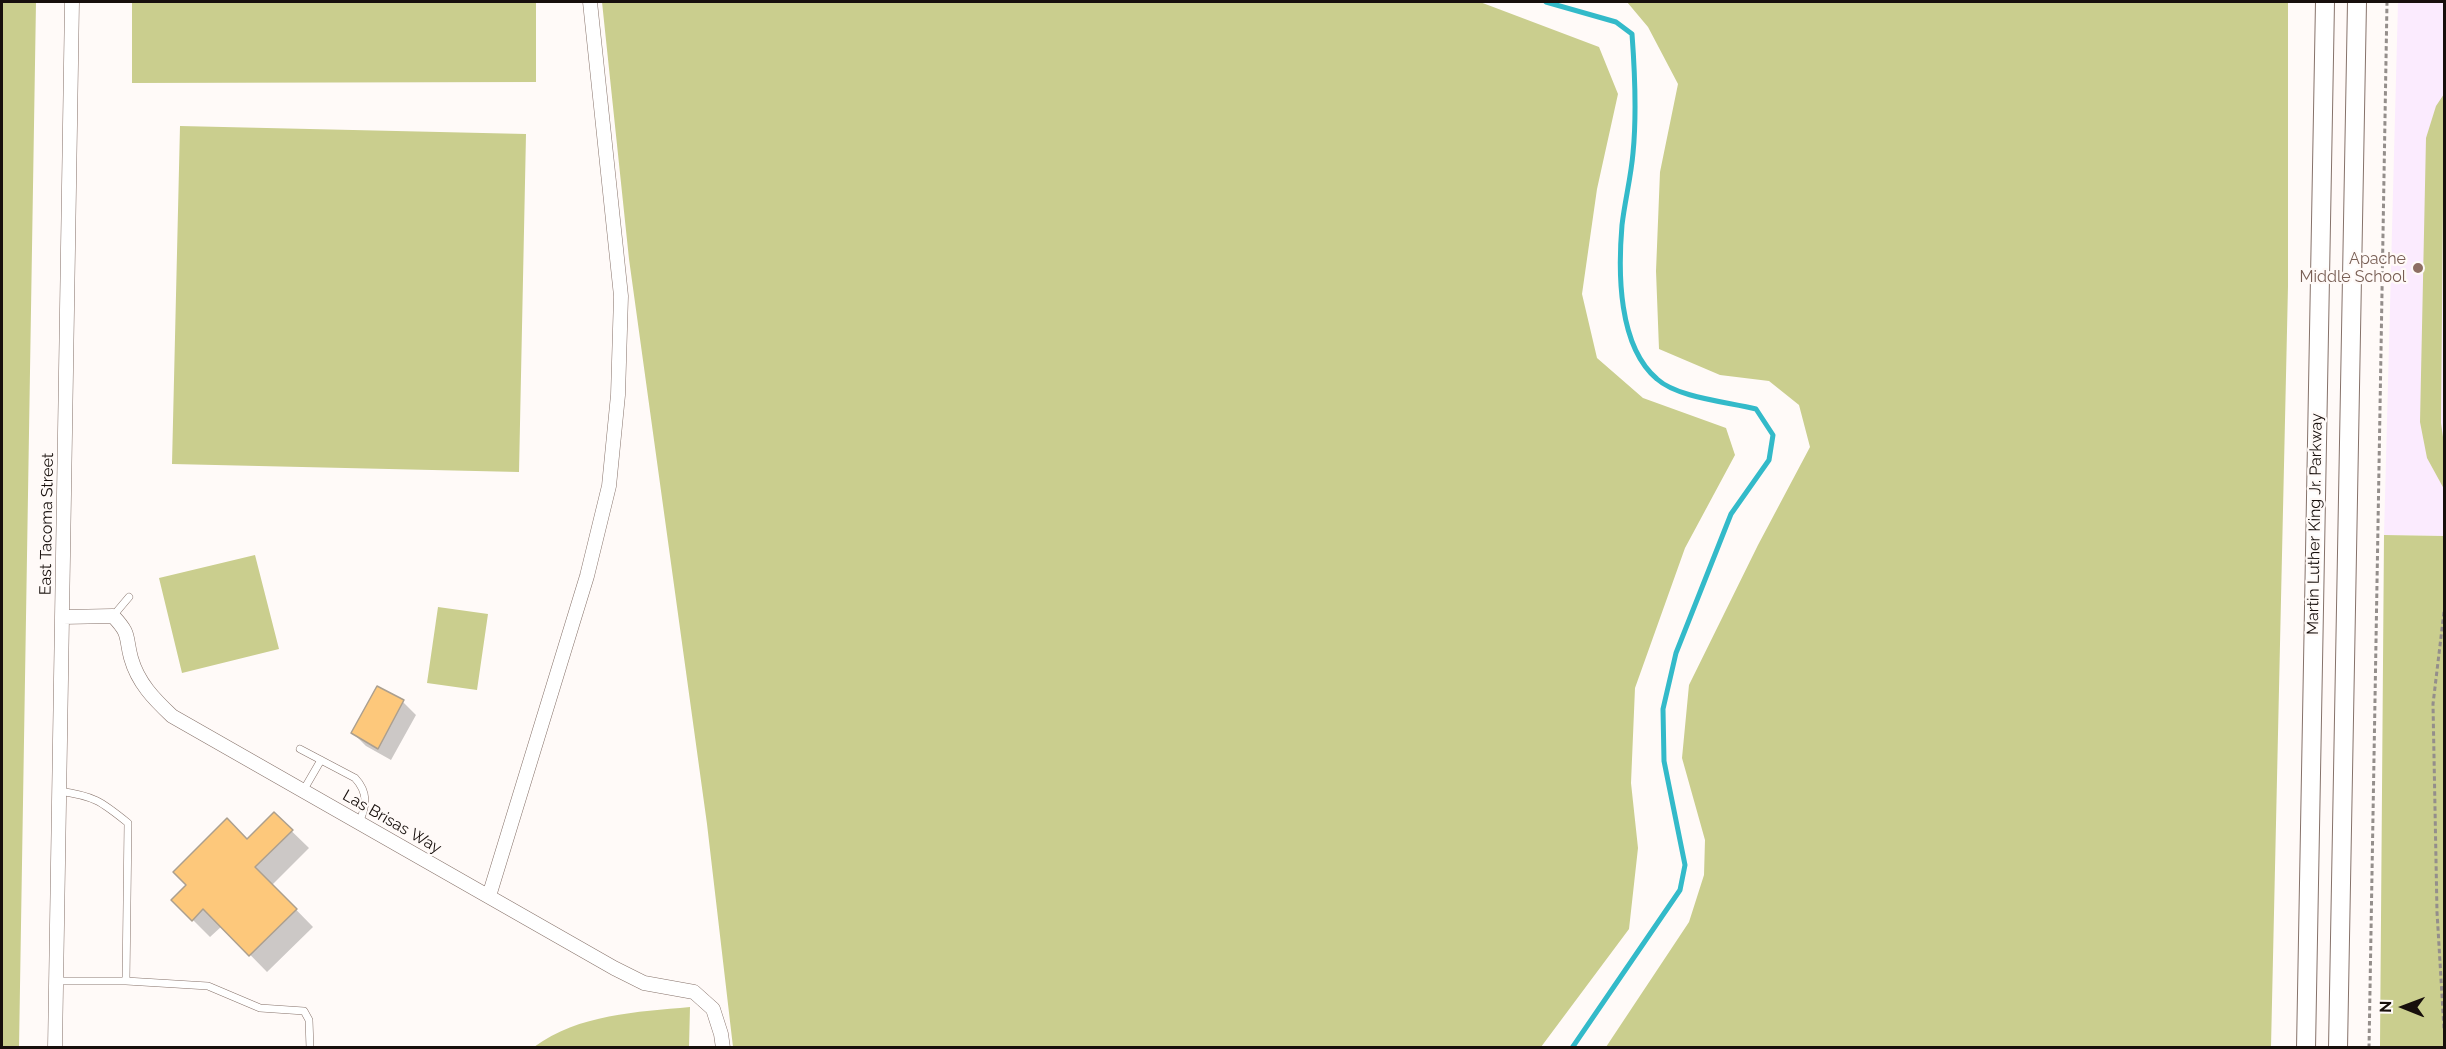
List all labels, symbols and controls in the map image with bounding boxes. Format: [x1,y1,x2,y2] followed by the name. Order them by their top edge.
[2300,249,2406,287] place label: Apache Middle School
[2411,261,2425,275] marker: Apache Middle School
[2303,413,2327,635] street label: Martin Luther King Jr. Parkway
[36,453,58,595] street label: East Tacoma Street
[339,786,445,858] street label: Las Brisas Way
[2374,977,2434,1037] north arrow
[2376,1000,2395,1013] text: N

